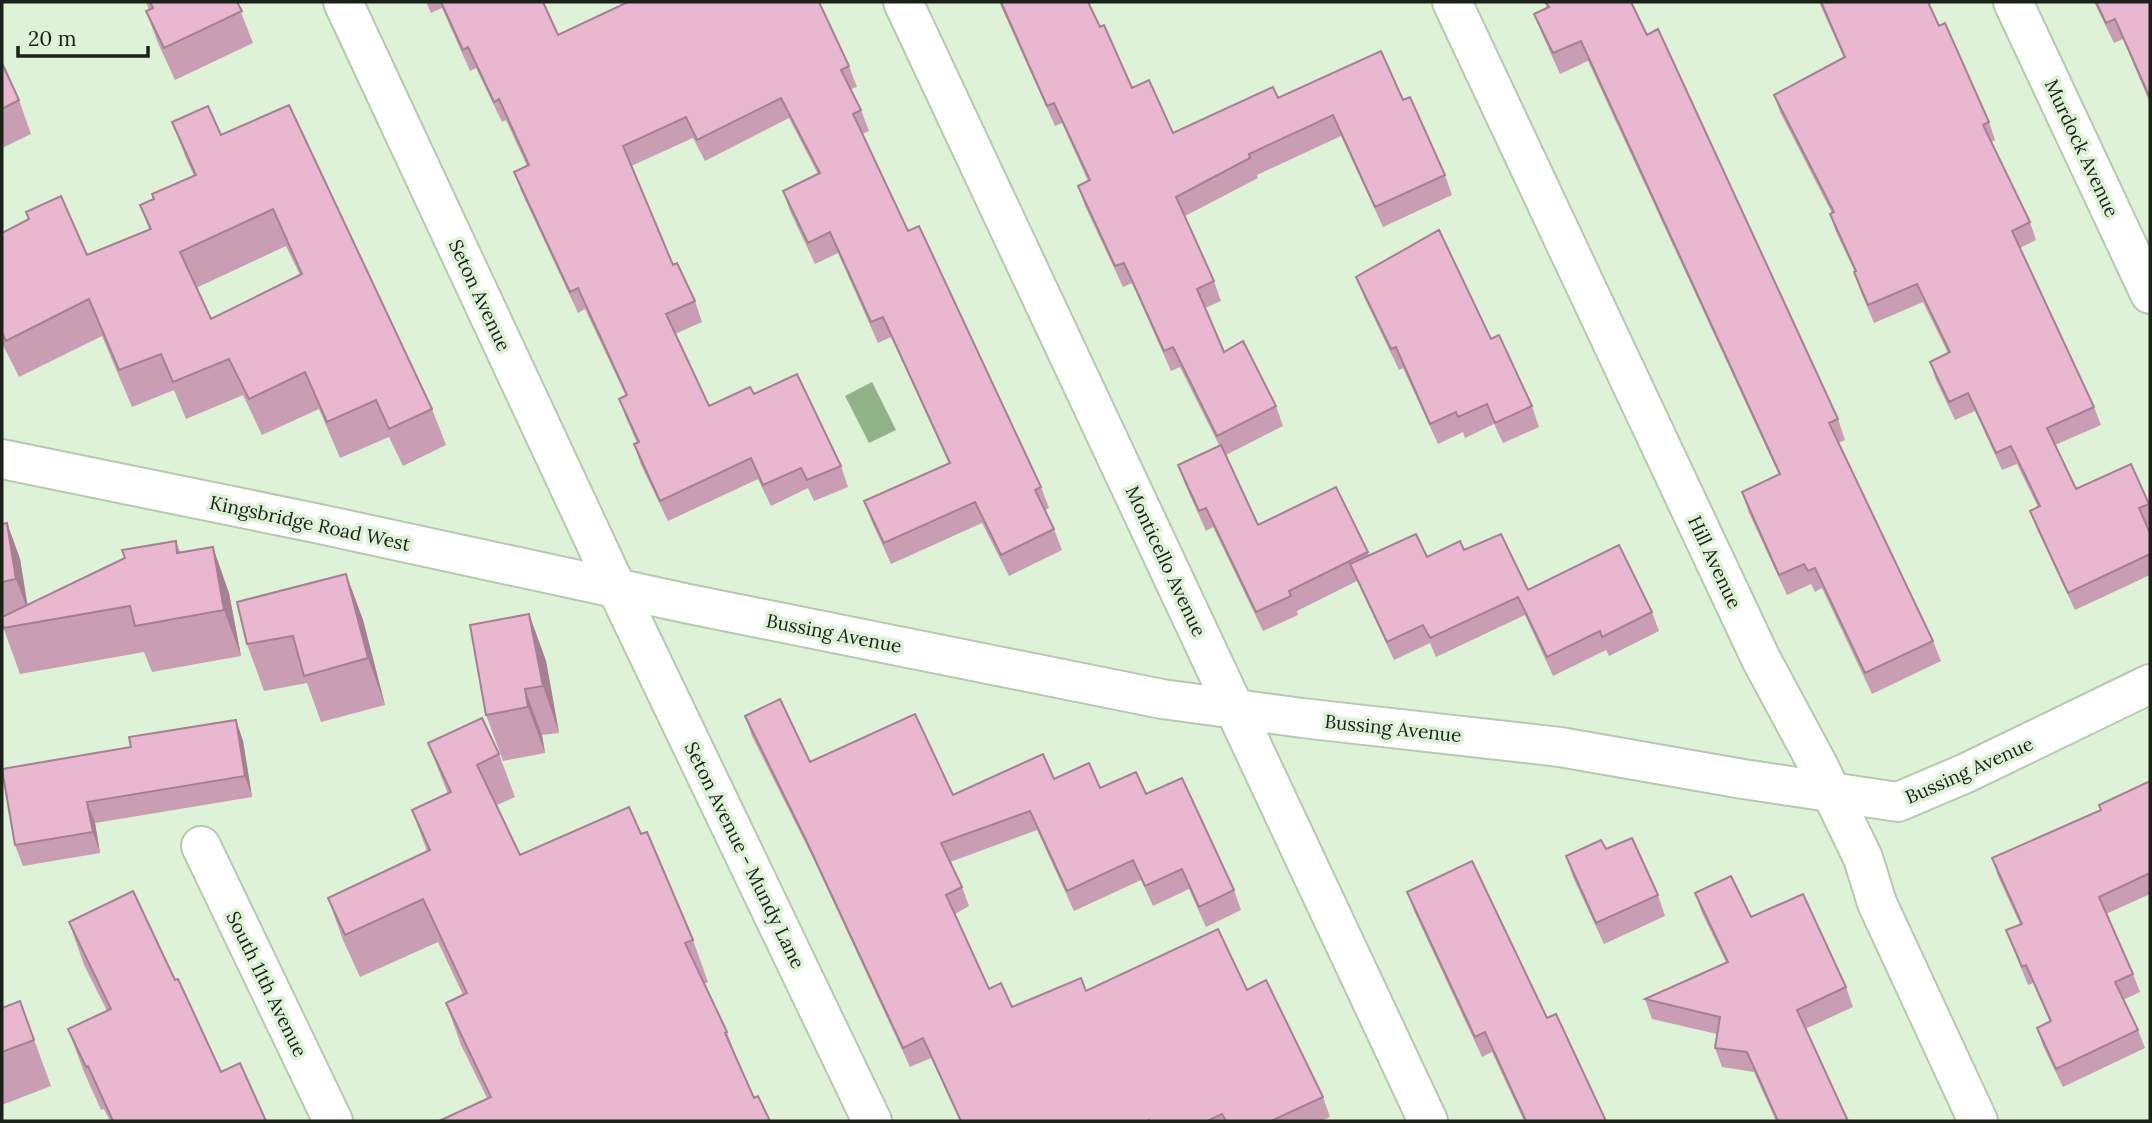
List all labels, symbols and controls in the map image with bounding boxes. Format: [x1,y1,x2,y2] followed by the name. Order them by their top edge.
[18,14,147,58] scale bar
[28,25,77,52] text: 20 m
[2040,75,2124,221] street label: Murdock Avenue
[444,235,516,355] street label: Seton Avenue
[1121,482,1211,640] street label: Monticello Avenue
[207,490,413,556] street label: Kingsbridge Road West
[1683,512,1747,612] street label: Hill Avenue
[764,608,904,658] street label: Bussing Avenue
[1323,709,1463,747] street label: Bussing Avenue
[1901,731,2037,809] street label: Bussing Avenue
[680,738,810,972] street label: Seton Avenue - Mundy Lane
[221,907,313,1061] street label: South 11th Avenue

